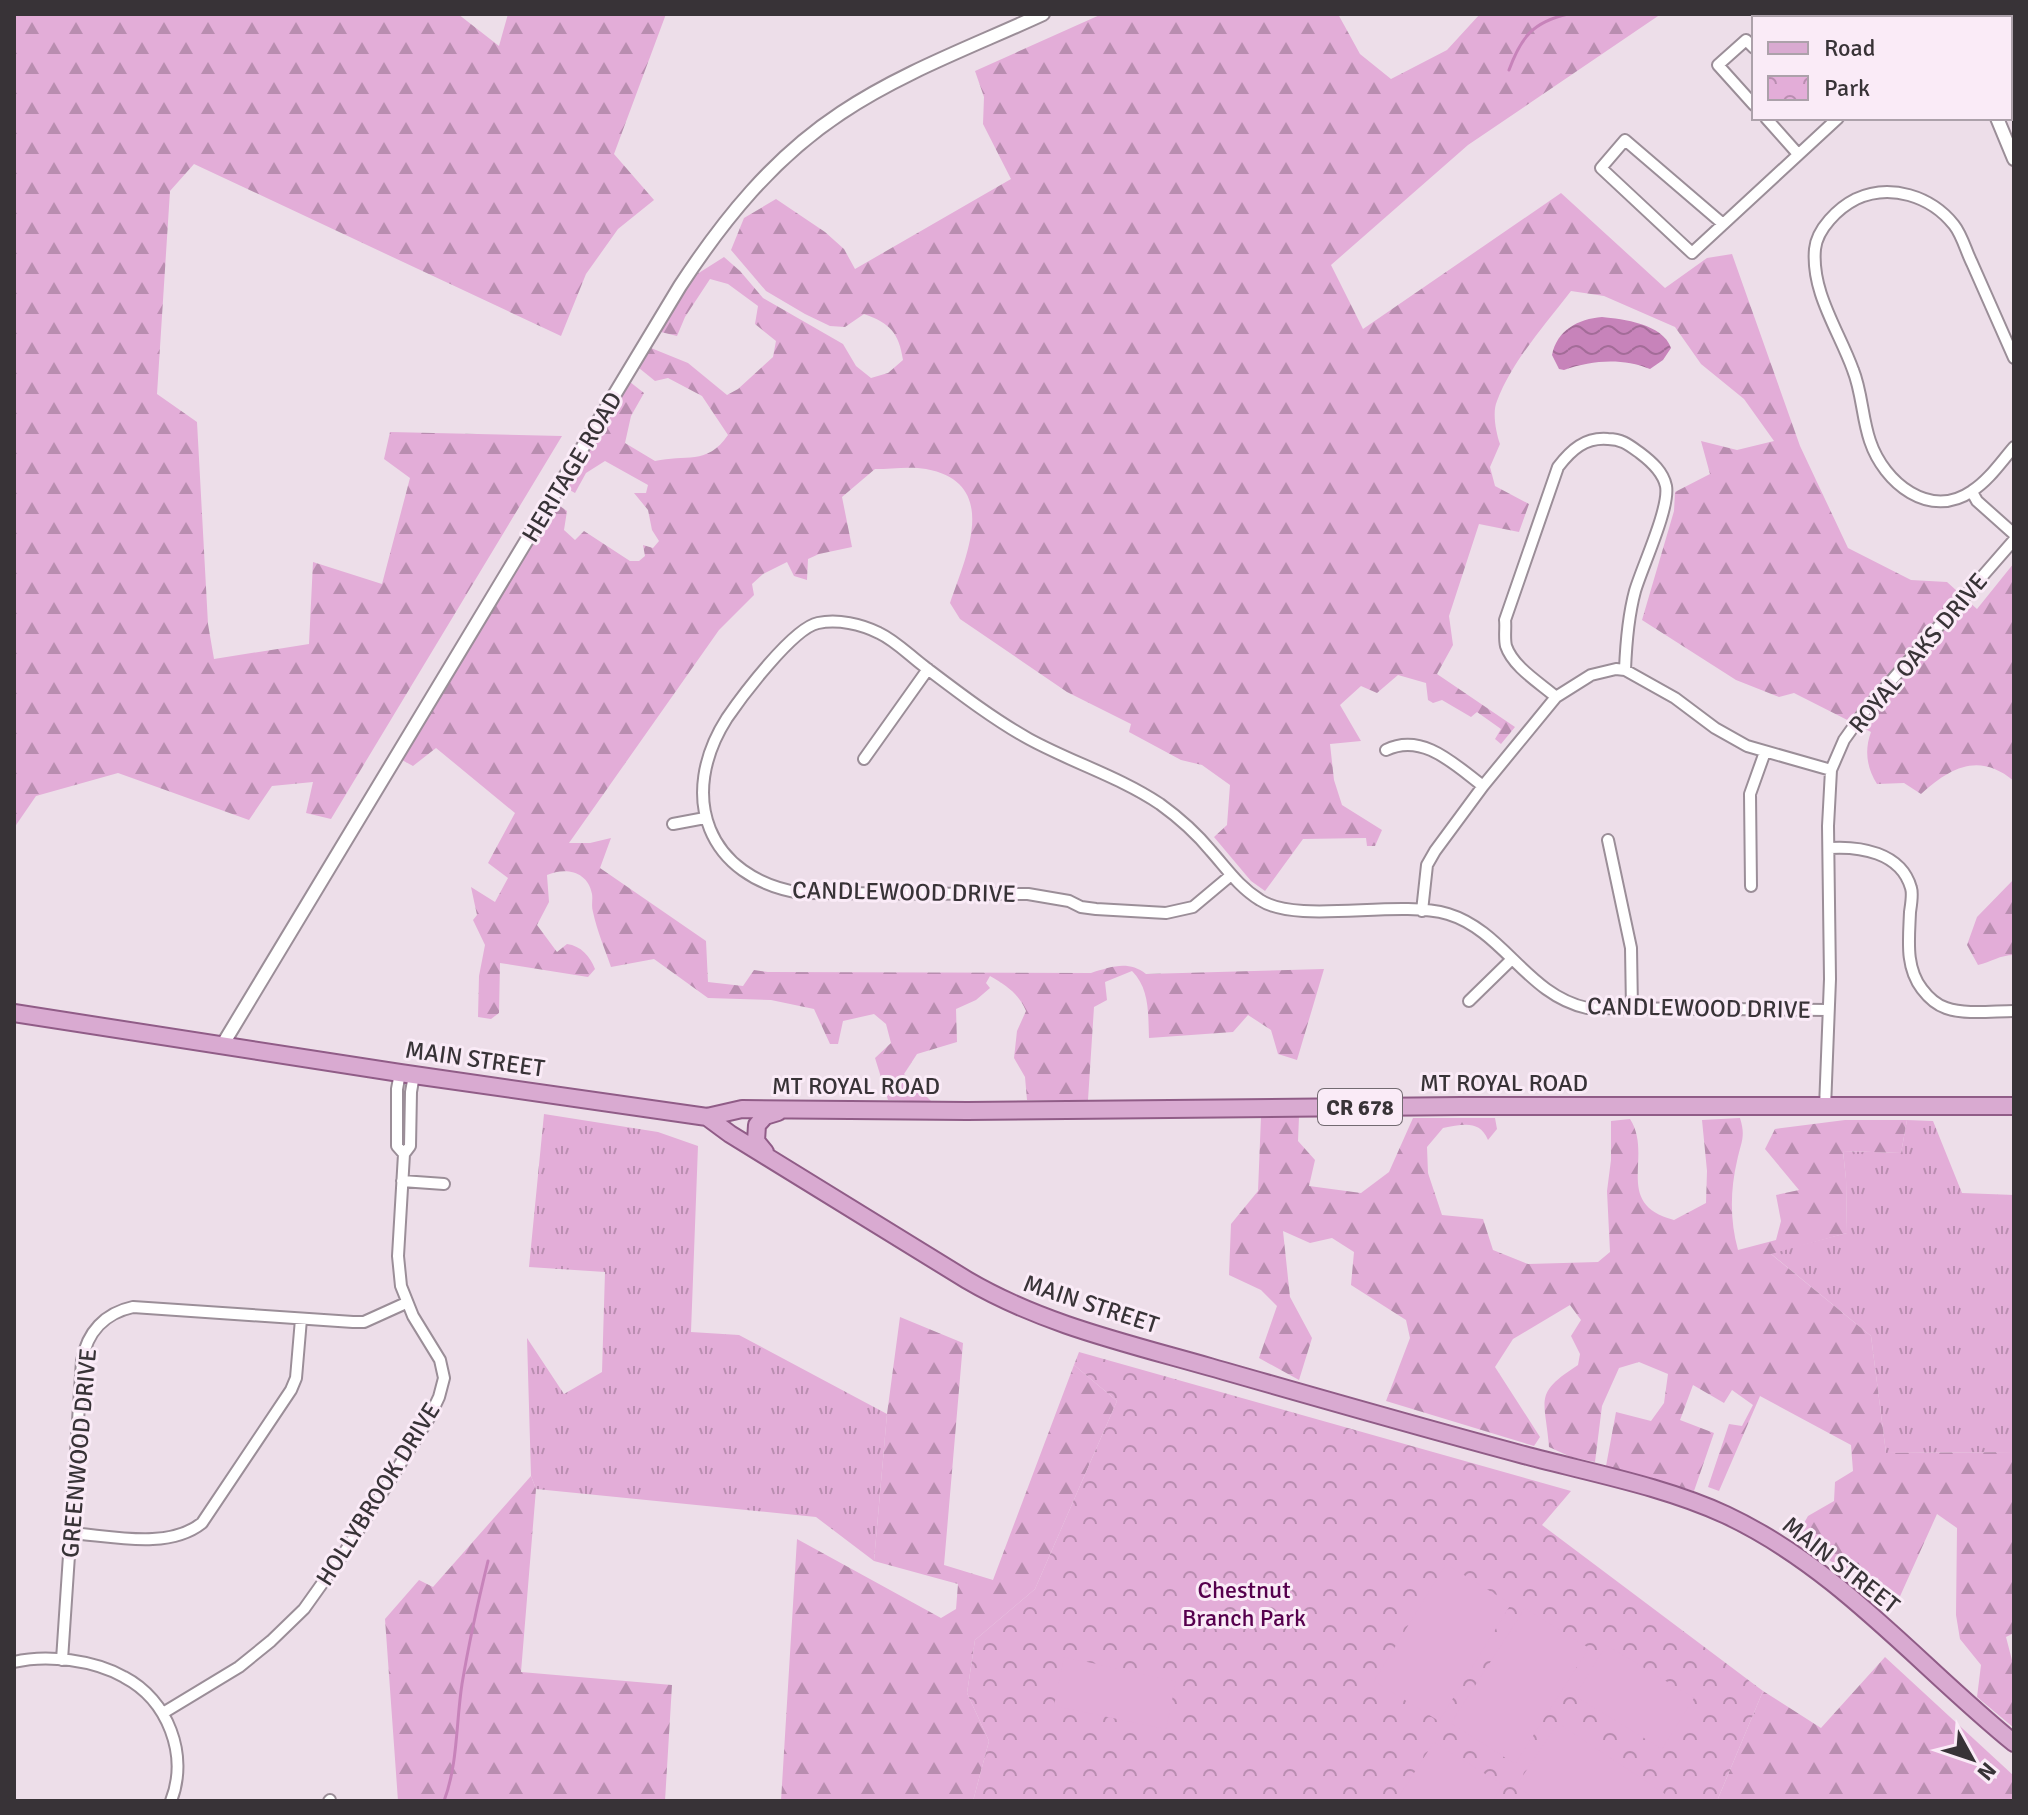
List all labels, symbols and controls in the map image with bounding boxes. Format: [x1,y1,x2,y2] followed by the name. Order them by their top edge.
[1752,16,2012,120] legend
[1824,33,1875,63] text: Road
[1824,73,1870,103] text: Park
[515,386,629,548] street label: HERITAGE ROAD
[1842,567,1994,739] street label: ROYAL OAKS DRIVE
[792,875,1016,909] street label: CANDLEWOOD DRIVE
[1587,991,1811,1025] street label: CANDLEWOOD DRIVE
[403,1034,547,1084] street label: MAIN STREET
[1420,1068,1588,1098] street label: MT ROYAL ROAD
[772,1071,940,1101] street label: MT ROYAL ROAD
[1318,1089,1402,1125] road number: CR 678
[1020,1268,1163,1340] street label: MAIN STREET
[55,1347,103,1559] street label: GREENWOOD DRIVE
[309,1397,447,1591] street label: HOLLYBROOK DRIVE
[1776,1510,1906,1620] street label: MAIN STREET
[1182,1575,1306,1633] park label: Chestnut Branch Park
[1932,1719,2012,1799] north arrow
[1972,1757,2002,1786] text: N

